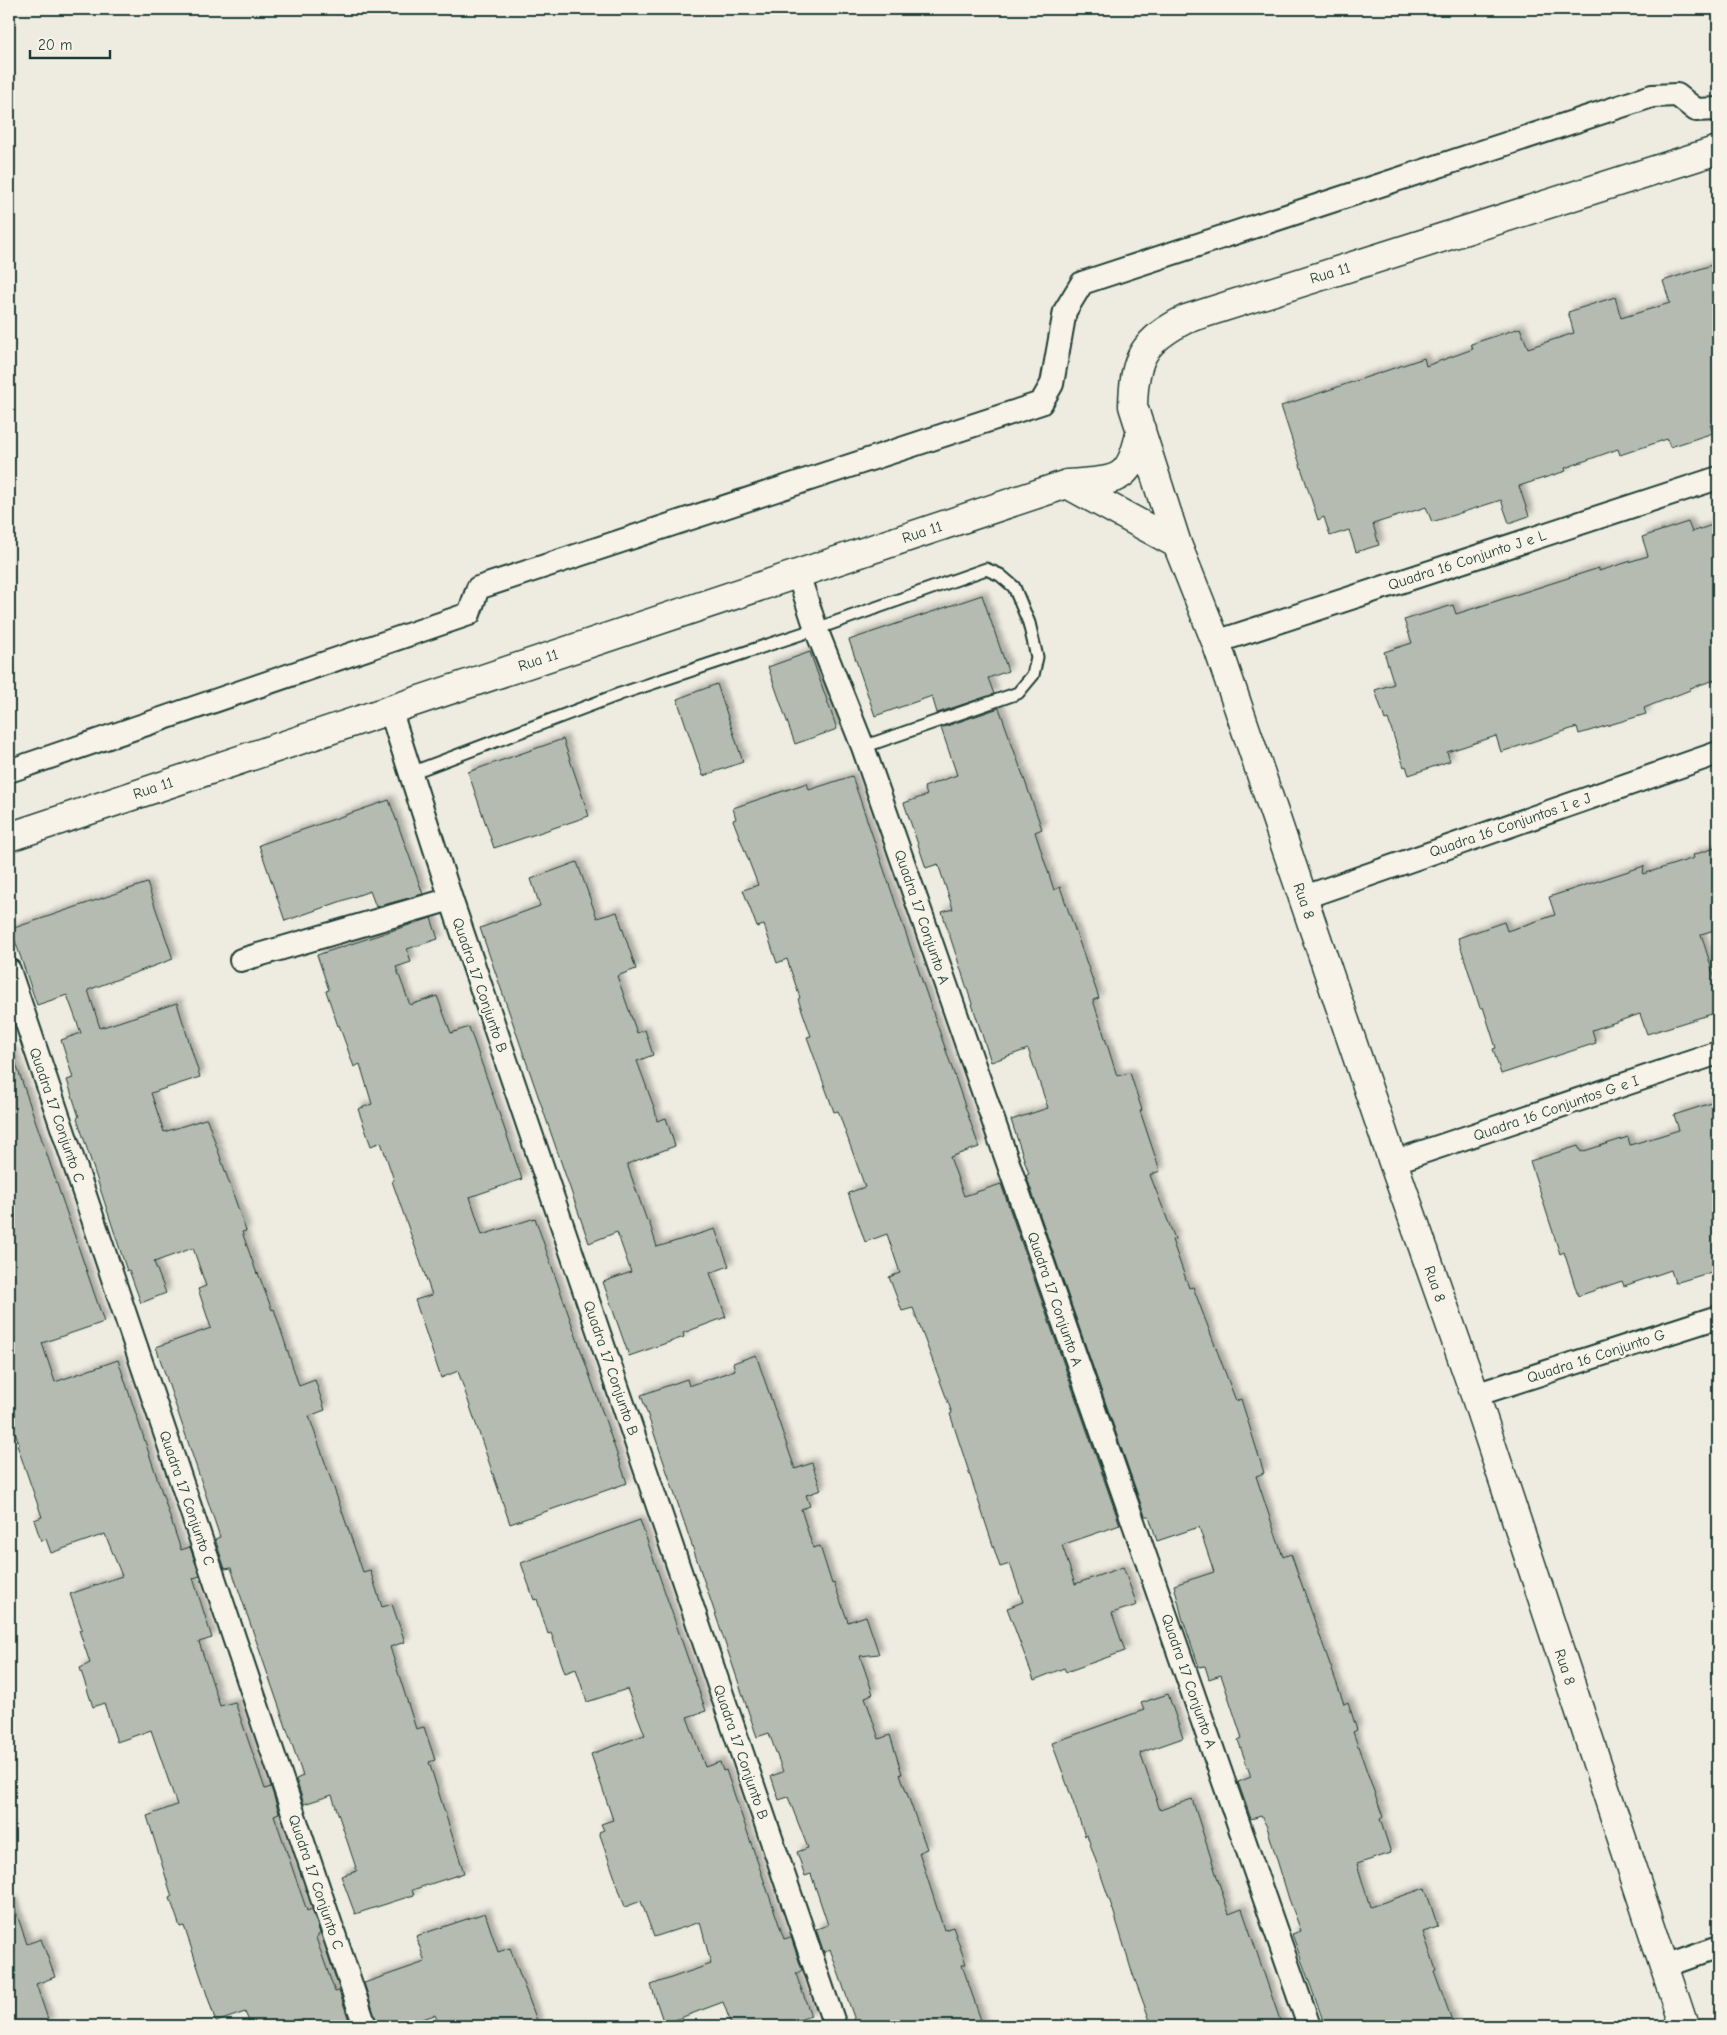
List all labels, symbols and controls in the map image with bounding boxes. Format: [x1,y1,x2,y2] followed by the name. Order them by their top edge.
[30,28,110,60] scale bar
[38,36,72,54] text: 20 m
[1308,258,1352,288] street label: Rua 11
[900,517,944,547] street label: Rua 11
[1386,526,1549,594] street label: Quadra 16 Conjunto J e L
[516,645,560,675] street label: Rua 11
[131,773,175,803] street label: Rua 11
[1427,789,1593,861] street label: Quadra 16 Conjuntos I e J
[891,847,954,987] street label: Quadra 17 Conjunto A
[1289,881,1319,921] street label: Rua 8
[448,915,512,1055] street label: Quadra 17 Conjunto B
[25,1045,89,1185] street label: Quadra 17 Conjunto C
[1471,1071,1641,1145] street label: Quadra 16 Conjuntos G e I
[1024,1229,1087,1369] street label: Quadra 17 Conjunto A
[1420,1264,1450,1304] street label: Rua 8
[579,1298,643,1438] street label: Quadra 17 Conjunto B
[1525,1325,1667,1387] street label: Quadra 16 Conjunto G
[155,1428,219,1568] street label: Quadra 17 Conjunto C
[1158,1611,1221,1751] street label: Quadra 17 Conjunto A
[1551,1647,1579,1687] street label: Rua 8
[709,1682,773,1822] street label: Quadra 17 Conjunto B
[284,1812,348,1952] street label: Quadra 17 Conjunto C

